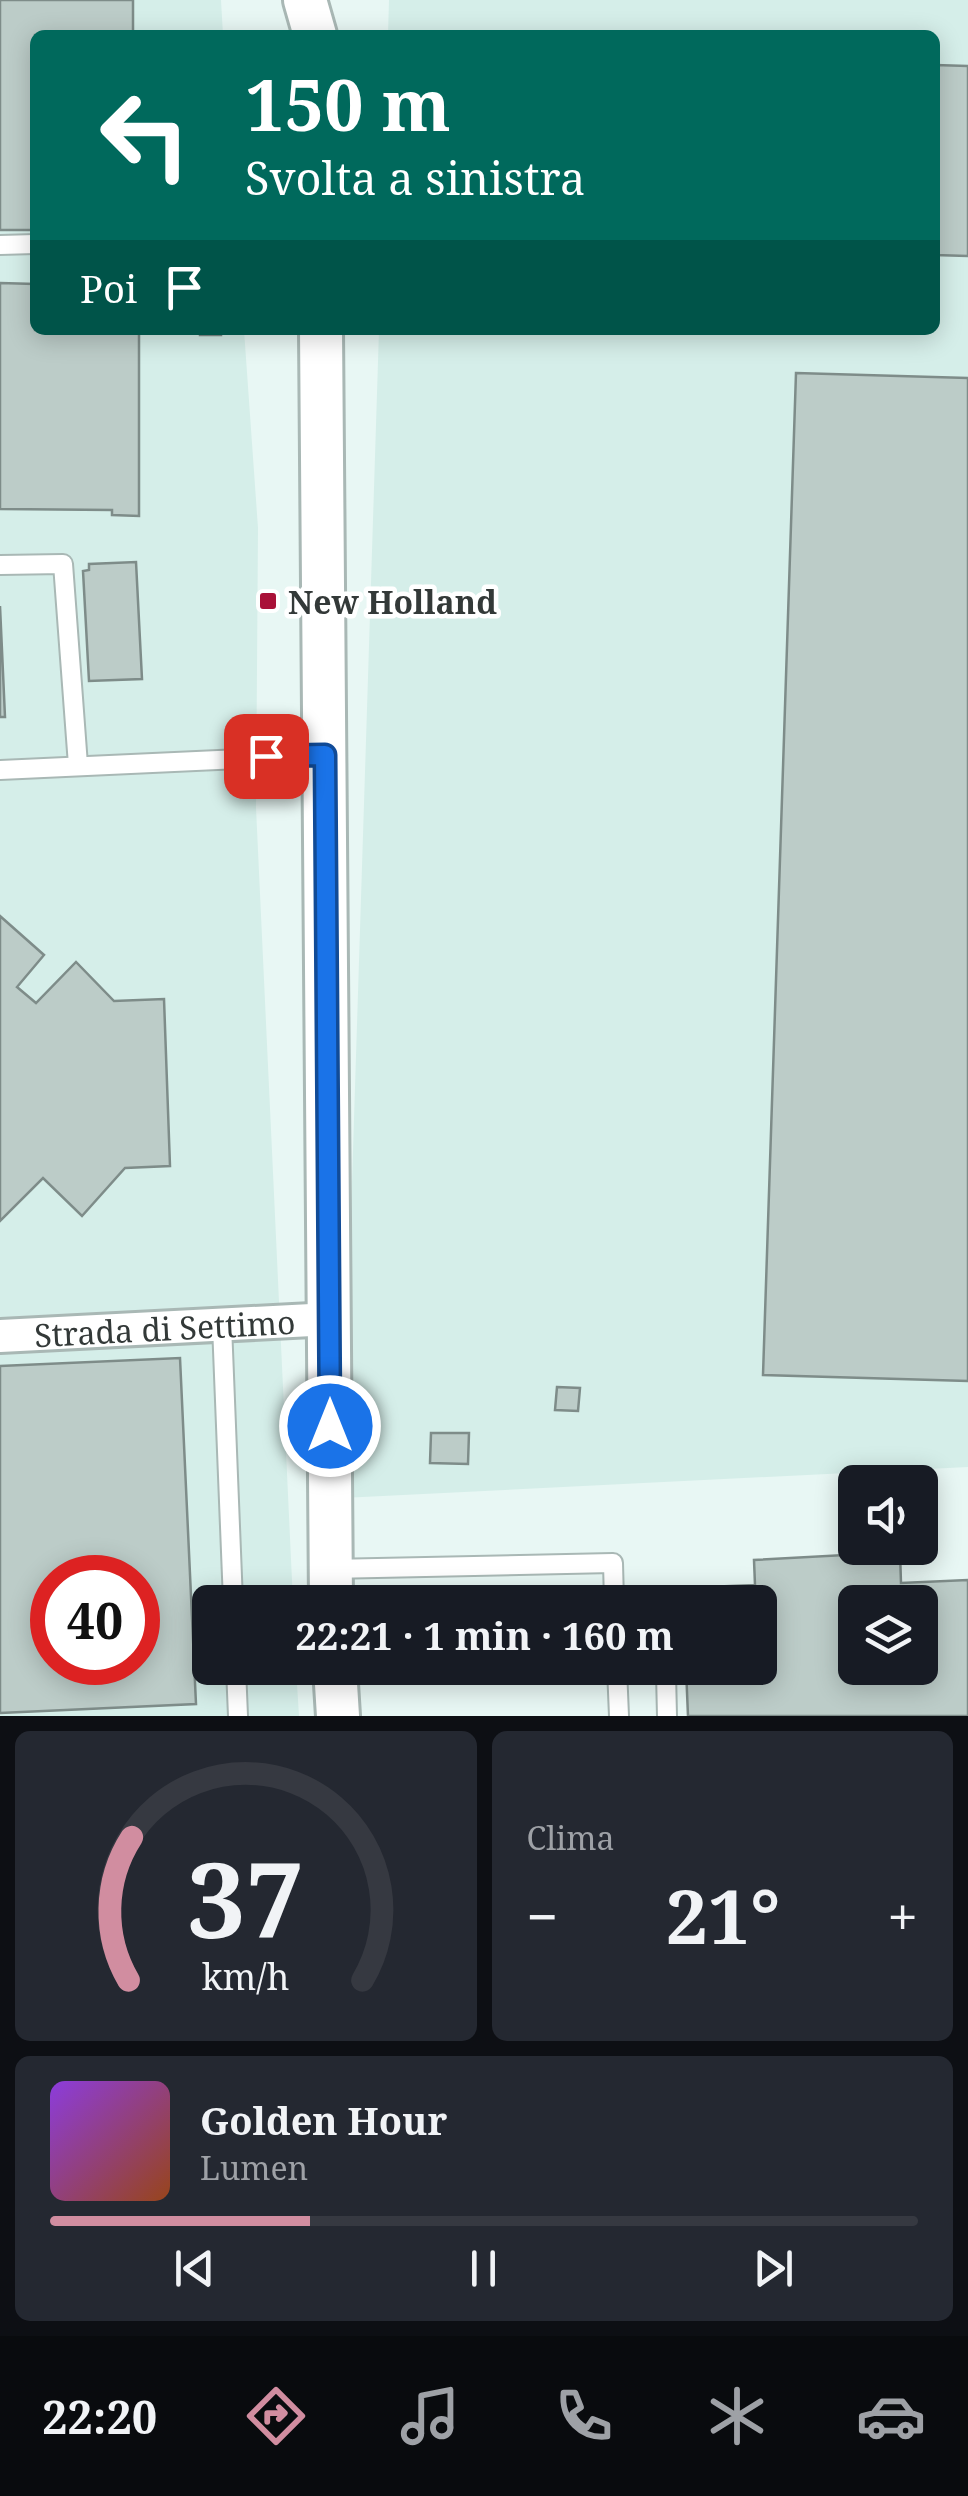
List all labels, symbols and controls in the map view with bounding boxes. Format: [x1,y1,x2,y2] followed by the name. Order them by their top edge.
[245,56,451,152] text: 150 m
[80,70,210,200] icon: left
[245,147,585,208] text: Svolta a sinistra
[157,260,212,315] icon: arrive
[80,262,137,314] text: Poi
[288,580,497,623] place label: New Holland
[257,590,279,612] marker: New Holland
[224,714,309,799] pin
[239,729,294,784] icon: arrive
[33,1299,296,1356] street label: Strada di Settimo
[278,1374,382,1478] position arrow
[838,1465,938,1685] map controls
[838,1465,938,1565] button: sound
[30,1555,160,1685] speed limit sign: 40
[838,1585,938,1685] button: layers
[295,1609,674,1661] text: 22:21 · 1 min · 160 m
[527,1816,615,1859] text: Clima
[187,1827,305,1968] text: 37
[665,1864,780,1966] text: 21°
[527,1878,558,1953] text: −
[887,1878,918,1953] text: +
[202,1952,290,2000] text: km/h
[200,2094,447,2146] text: Golden Hour
[200,2146,308,2189] text: Lumen
[167,2241,222,2296] icon: previous
[456,2241,511,2296] icon: pause
[746,2241,801,2296] icon: next
[241,2381,311,2451] icon: directions
[395,2381,465,2451] icon: music
[549,2381,619,2451] icon: phone
[702,2381,772,2451] icon: climate
[856,2381,926,2451] icon: car
[42,2386,157,2447] text: 22:20

